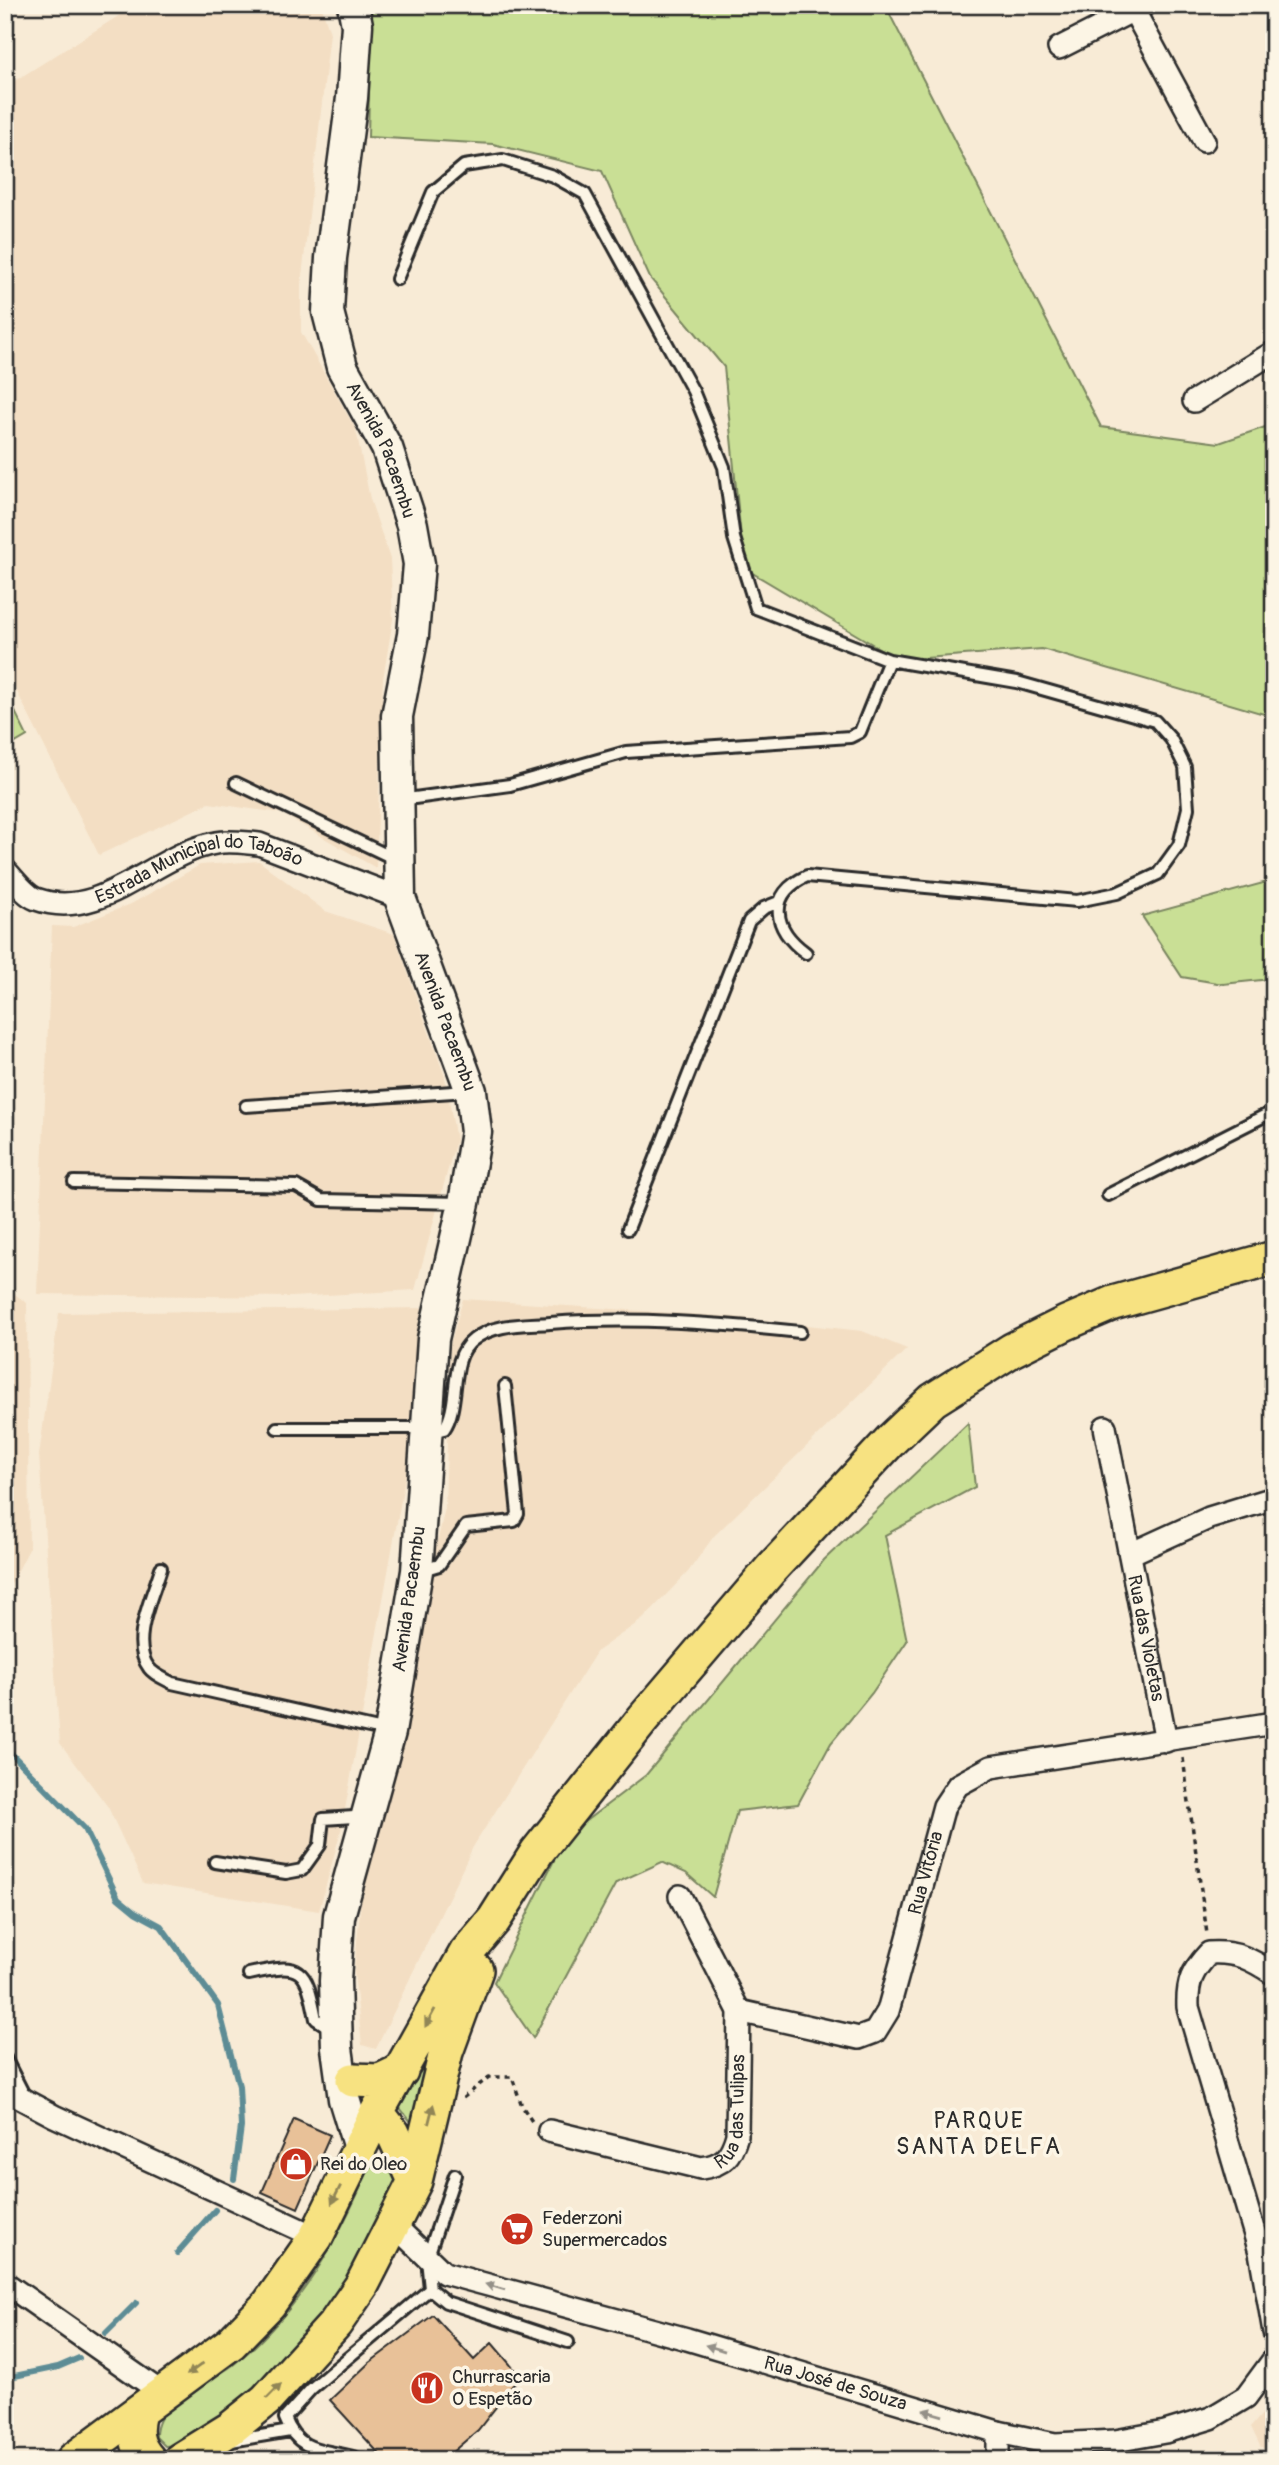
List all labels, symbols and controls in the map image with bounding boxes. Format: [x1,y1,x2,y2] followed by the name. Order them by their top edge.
[341,377,421,521] street label: Avenida Pacaembu
[92,830,306,910] street label: Estrada Municipal do Taboão
[409,948,482,1094] street label: Avenida Pacaembu
[387,1524,431,1674] street label: Avenida Pacaembu
[1122,1573,1170,1704] street label: Rua das Violetas
[903,1828,949,1917] street label: Rua Vitória
[424,2008,436,2028] one-way arrow
[710,2054,750,2175] street label: Rua das Tulipas
[425,2103,436,2125] one-way arrow
[896,2106,1062,2161] district label: PARQUE SANTA DELFA
[277,2145,315,2183] shop icon: Rei do Oleo
[320,2152,407,2176] place label: Rei do Oleo
[331,2185,342,2205] one-way arrow
[542,2206,667,2252] place label: Federzoni Supermercados
[498,2210,536,2248] supermarket icon: Federzoni Supermercados
[485,2282,506,2292] one-way arrow
[704,2342,725,2352] one-way arrow
[761,2351,910,2416] street label: Rua José de Souza
[186,2362,204,2376] one-way arrow
[452,2365,551,2411] place label: Churrascaria O Espetão
[408,2369,446,2407] restaurant icon: Churrascaria O Espetão
[266,2383,283,2400] one-way arrow
[922,2407,943,2417] one-way arrow

